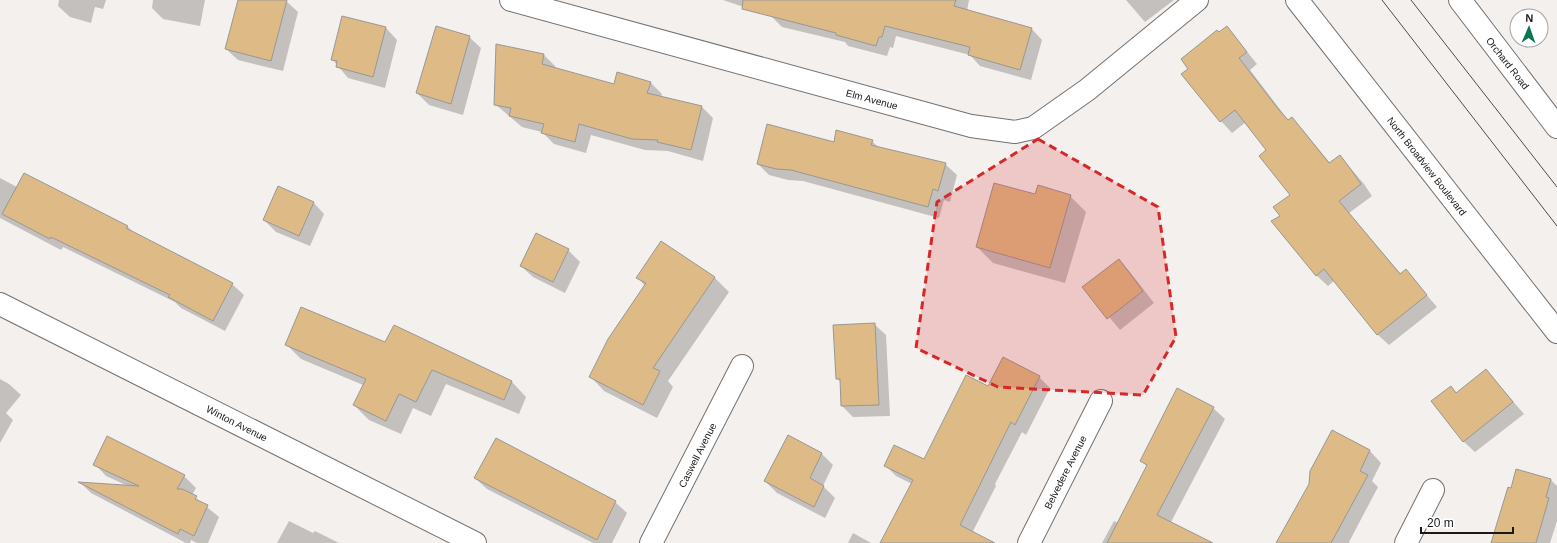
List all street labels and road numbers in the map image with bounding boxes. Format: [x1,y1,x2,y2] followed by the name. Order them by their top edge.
[1484,35,1531,91] street label: Orchard Road
[845,87,899,112] street label: Elm Avenue
[1385,115,1468,218] street label: North Broadview Boulevard
[204,403,270,444] street label: Winton Avenue
[676,421,719,489] street label: Caswell Avenue
[1042,433,1089,511] street label: Belvedere Avenue

